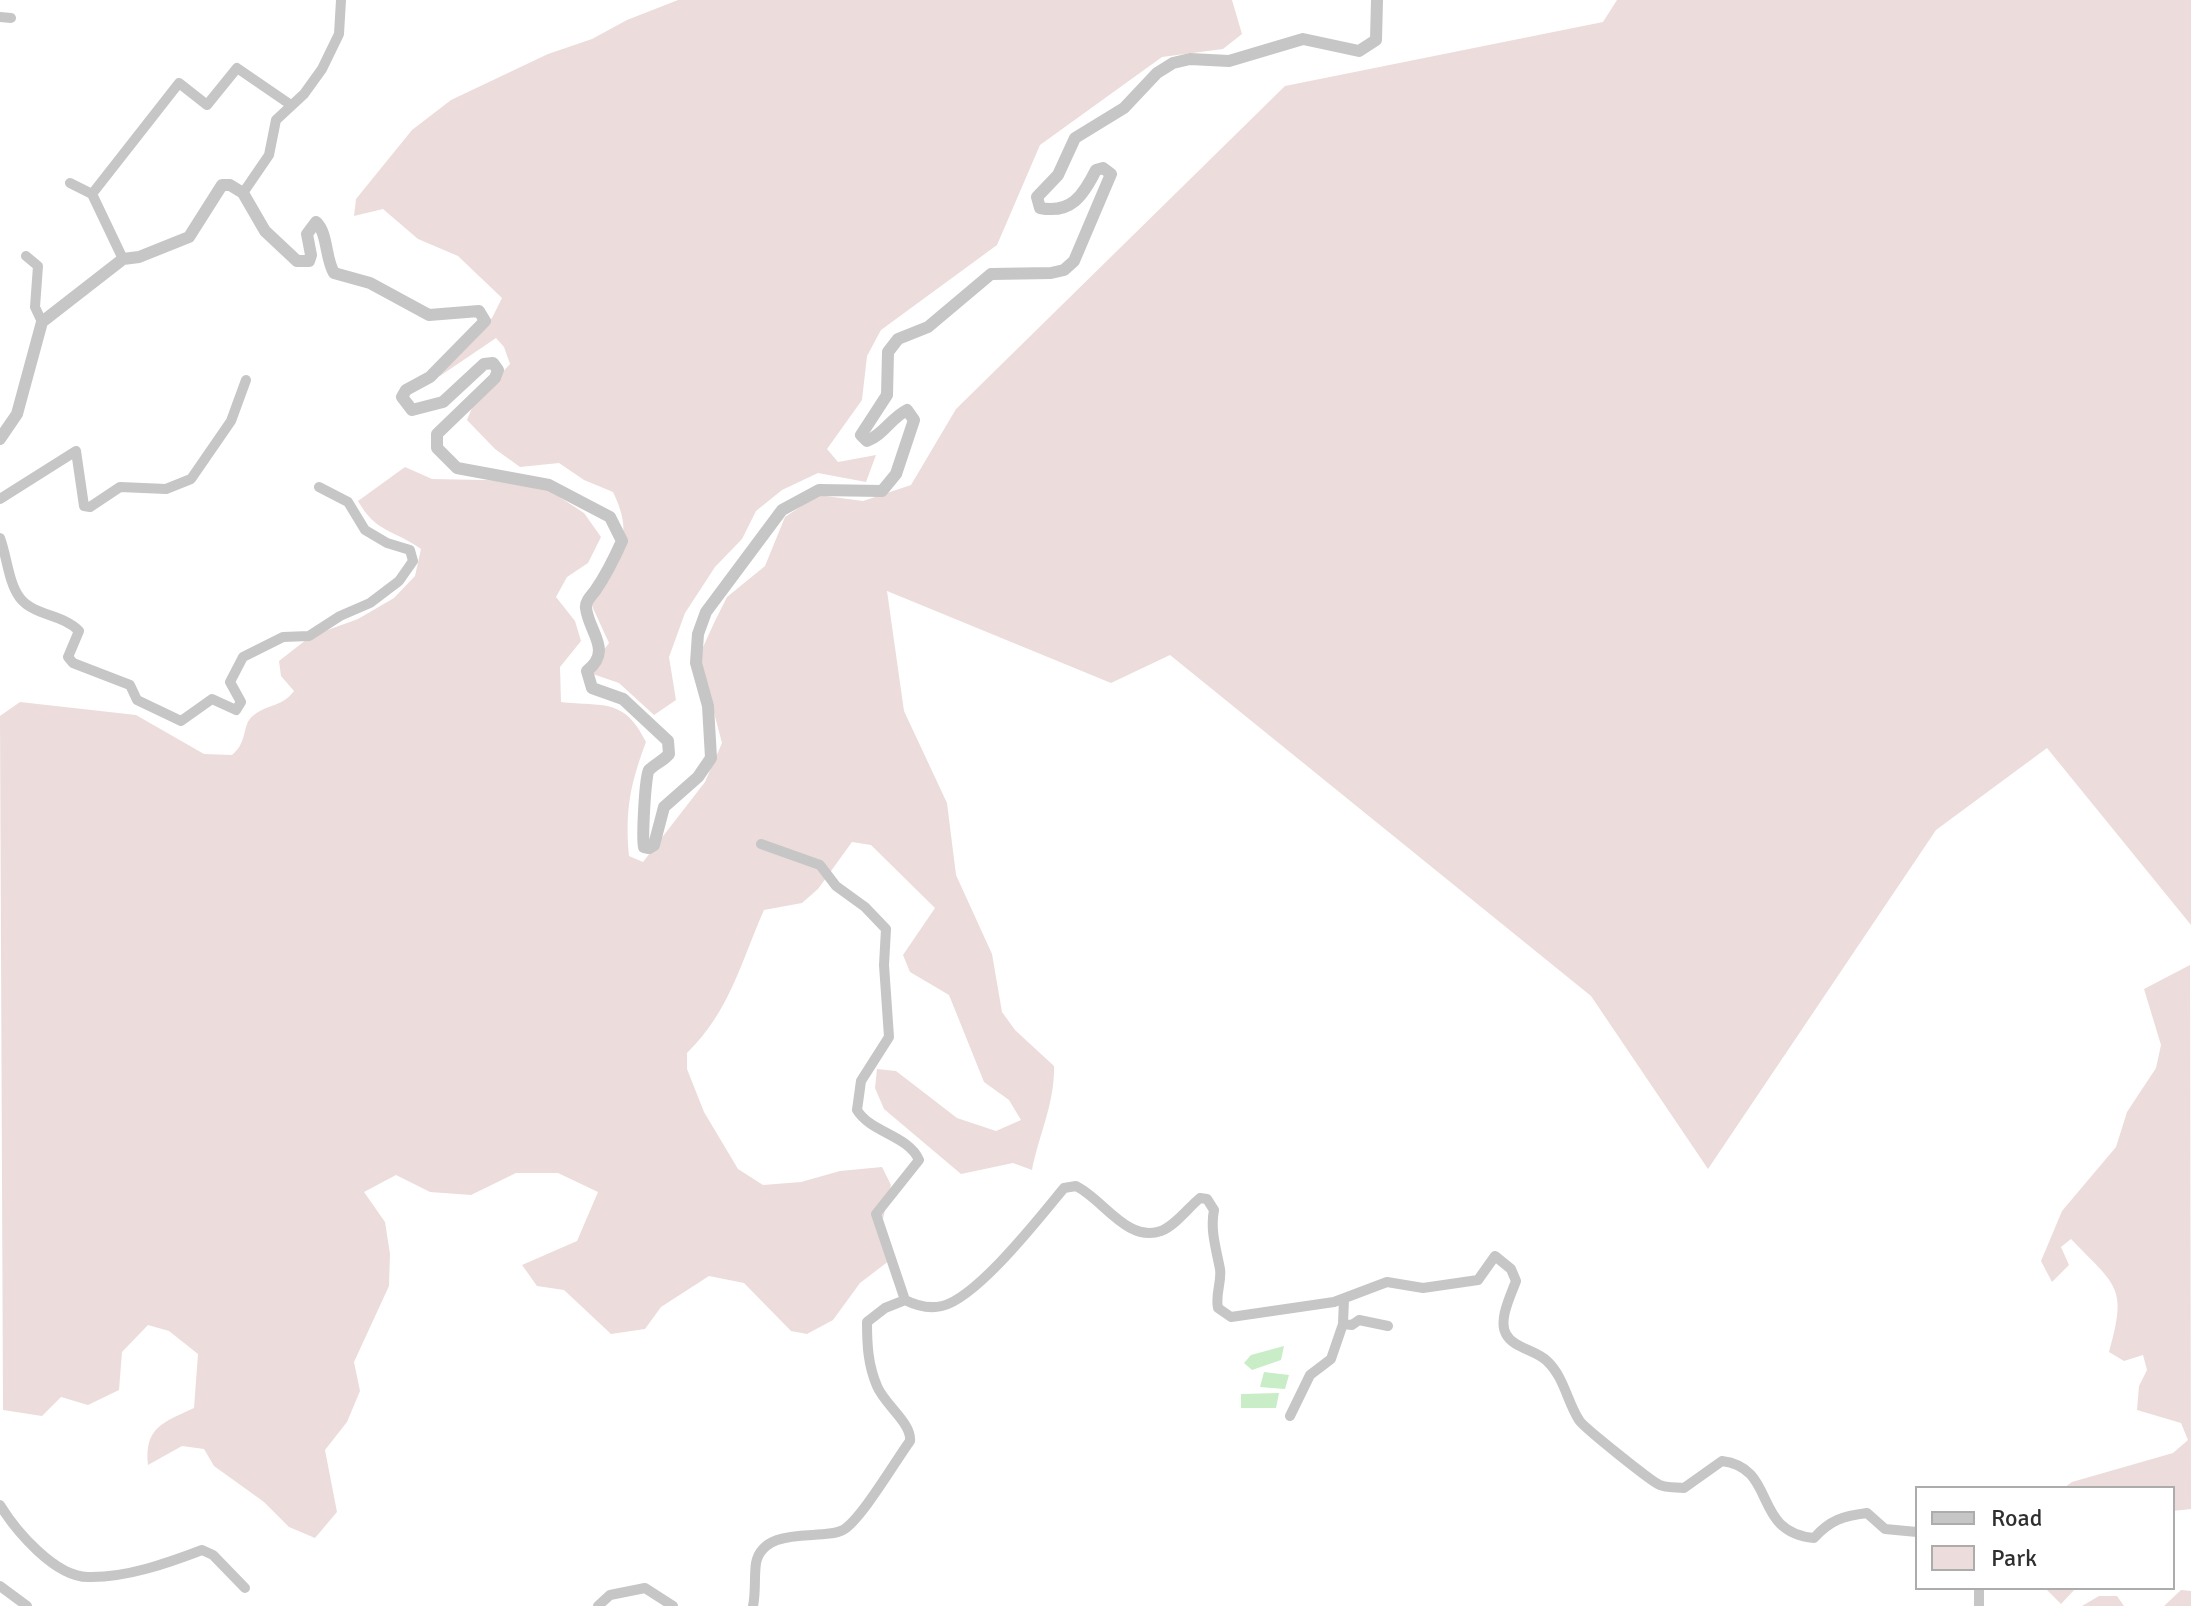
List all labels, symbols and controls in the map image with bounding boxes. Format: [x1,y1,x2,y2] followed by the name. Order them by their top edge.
[1915,1486,2175,1590] legend
[1991,1503,2042,1533] text: Road
[1991,1543,2037,1573] text: Park

